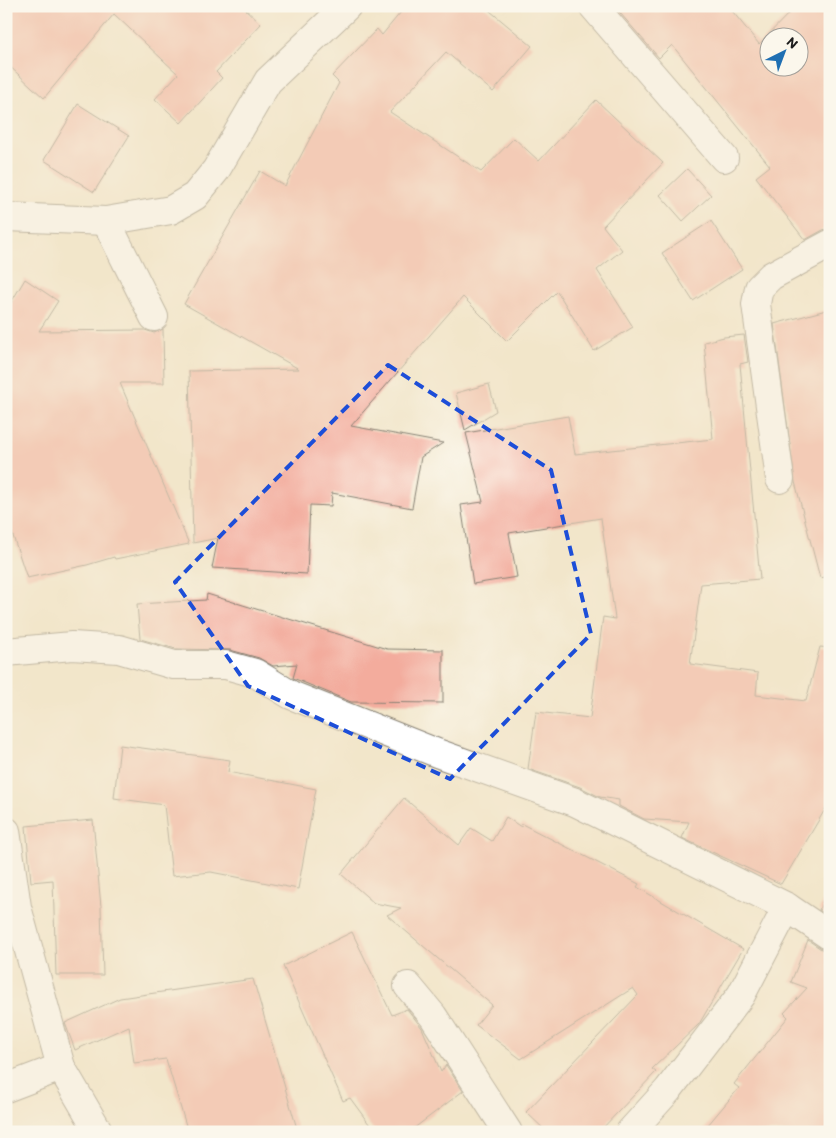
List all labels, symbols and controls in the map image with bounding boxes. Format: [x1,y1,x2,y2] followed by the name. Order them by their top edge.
[758,28,808,78] north arrow
[783,33,802,52] text: N

